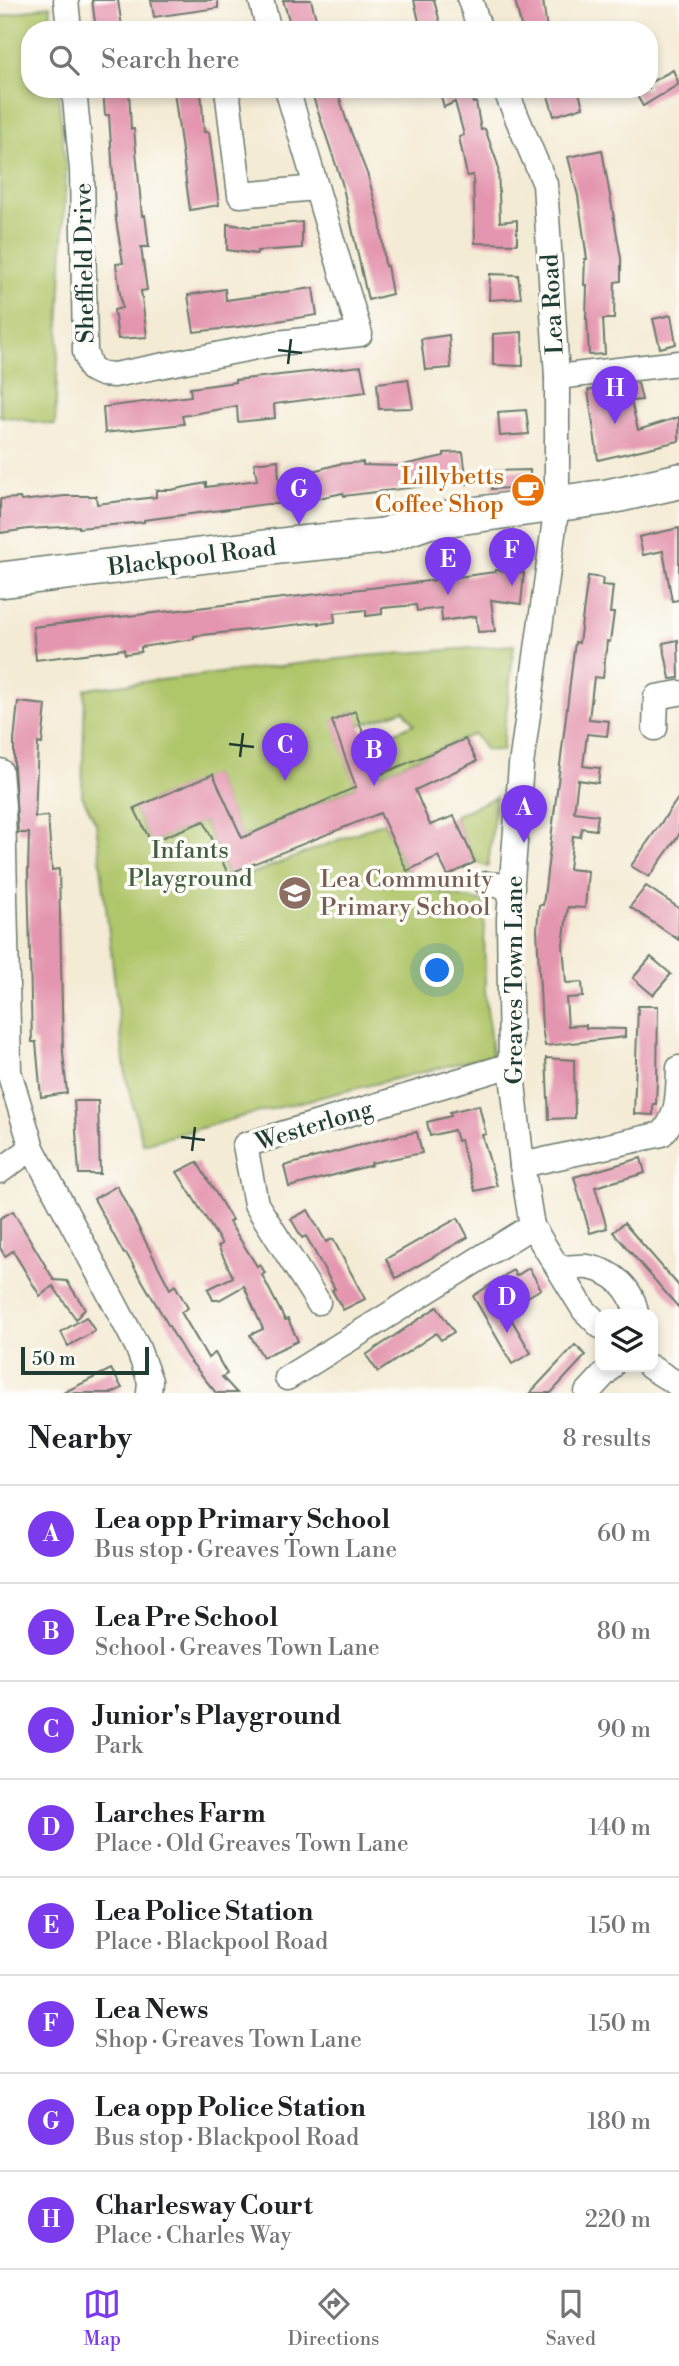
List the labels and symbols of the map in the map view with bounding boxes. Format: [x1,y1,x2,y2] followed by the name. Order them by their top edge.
[69,182,101,344] street label: Sheffield Drive
[535,252,571,355] street label: Lea Road
[592,366,638,424] pin: H
[375,462,504,520] place label: Lillybetts Coffee Shop
[276,467,322,525] pin: G
[509,471,547,509] cafe icon: Lillybetts Coffee Shop
[489,528,535,586] pin: F
[105,533,278,583] street label: Blackpool Road
[425,537,471,595] pin: E
[262,723,308,781] pin: C
[351,728,397,786] pin: B
[501,785,547,843] pin: A
[128,836,253,894] park label: Infants Playground
[320,865,493,923] place label: Lea Community Primary School
[276,874,314,912] school or university icon: Lea Community Primary School
[500,875,530,1085] street label: Greaves Town Lane
[420,953,454,987] your location
[251,1094,377,1158] street label: Westerlong
[484,1275,530,1333] pin: D
[21,1344,149,1376] scale bar

